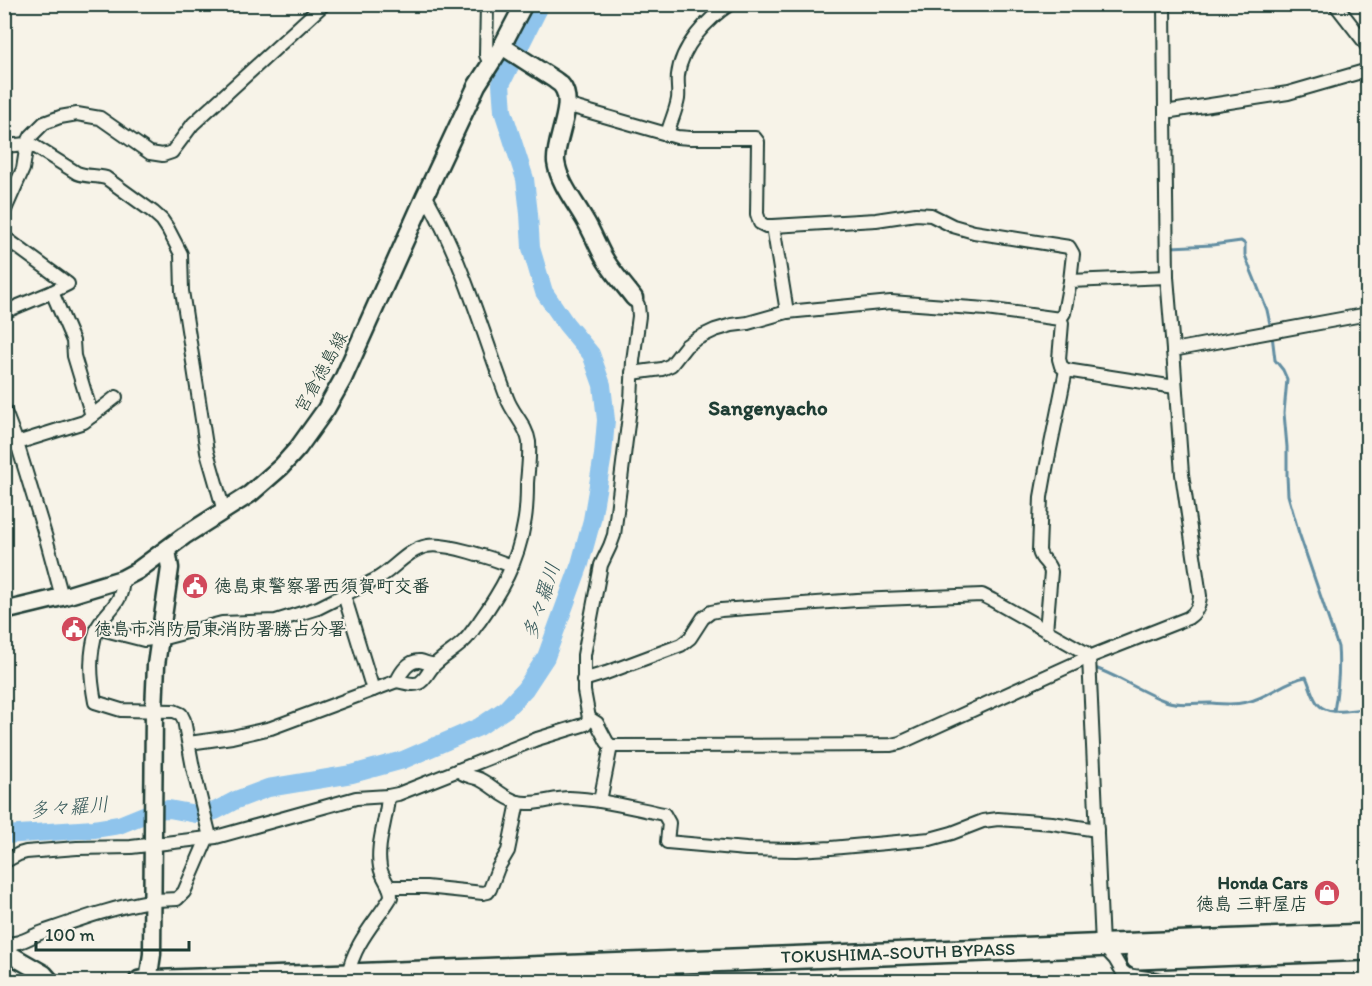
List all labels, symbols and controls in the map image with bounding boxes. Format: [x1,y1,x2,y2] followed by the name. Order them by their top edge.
[290,327,352,417] street label: 宮倉徳島線
[708,395,828,421] district label: Sangenyacho
[517,559,565,643] water label: 多々羅川
[180,571,210,601] public building icon: 徳島東警察署西須賀町交番
[214,575,430,597] place label: 徳島東警察署西須賀町交番
[59,614,89,644] public building icon: 徳島市消防局東消防署勝占分署
[94,618,346,640] place label: 徳島市消防局東消防署勝占分署
[28,792,110,822] water label: 多々羅川
[1196,872,1308,915] place label: Honda Cars 徳島 三軒屋店
[1312,878,1342,908] shop icon: Honda Cars 徳島 三軒屋店
[36,914,189,952] scale bar
[45,924,95,946] text: 100 m
[780,938,1016,968] street label: TOKUSHIMA-SOUTH BYPASS

